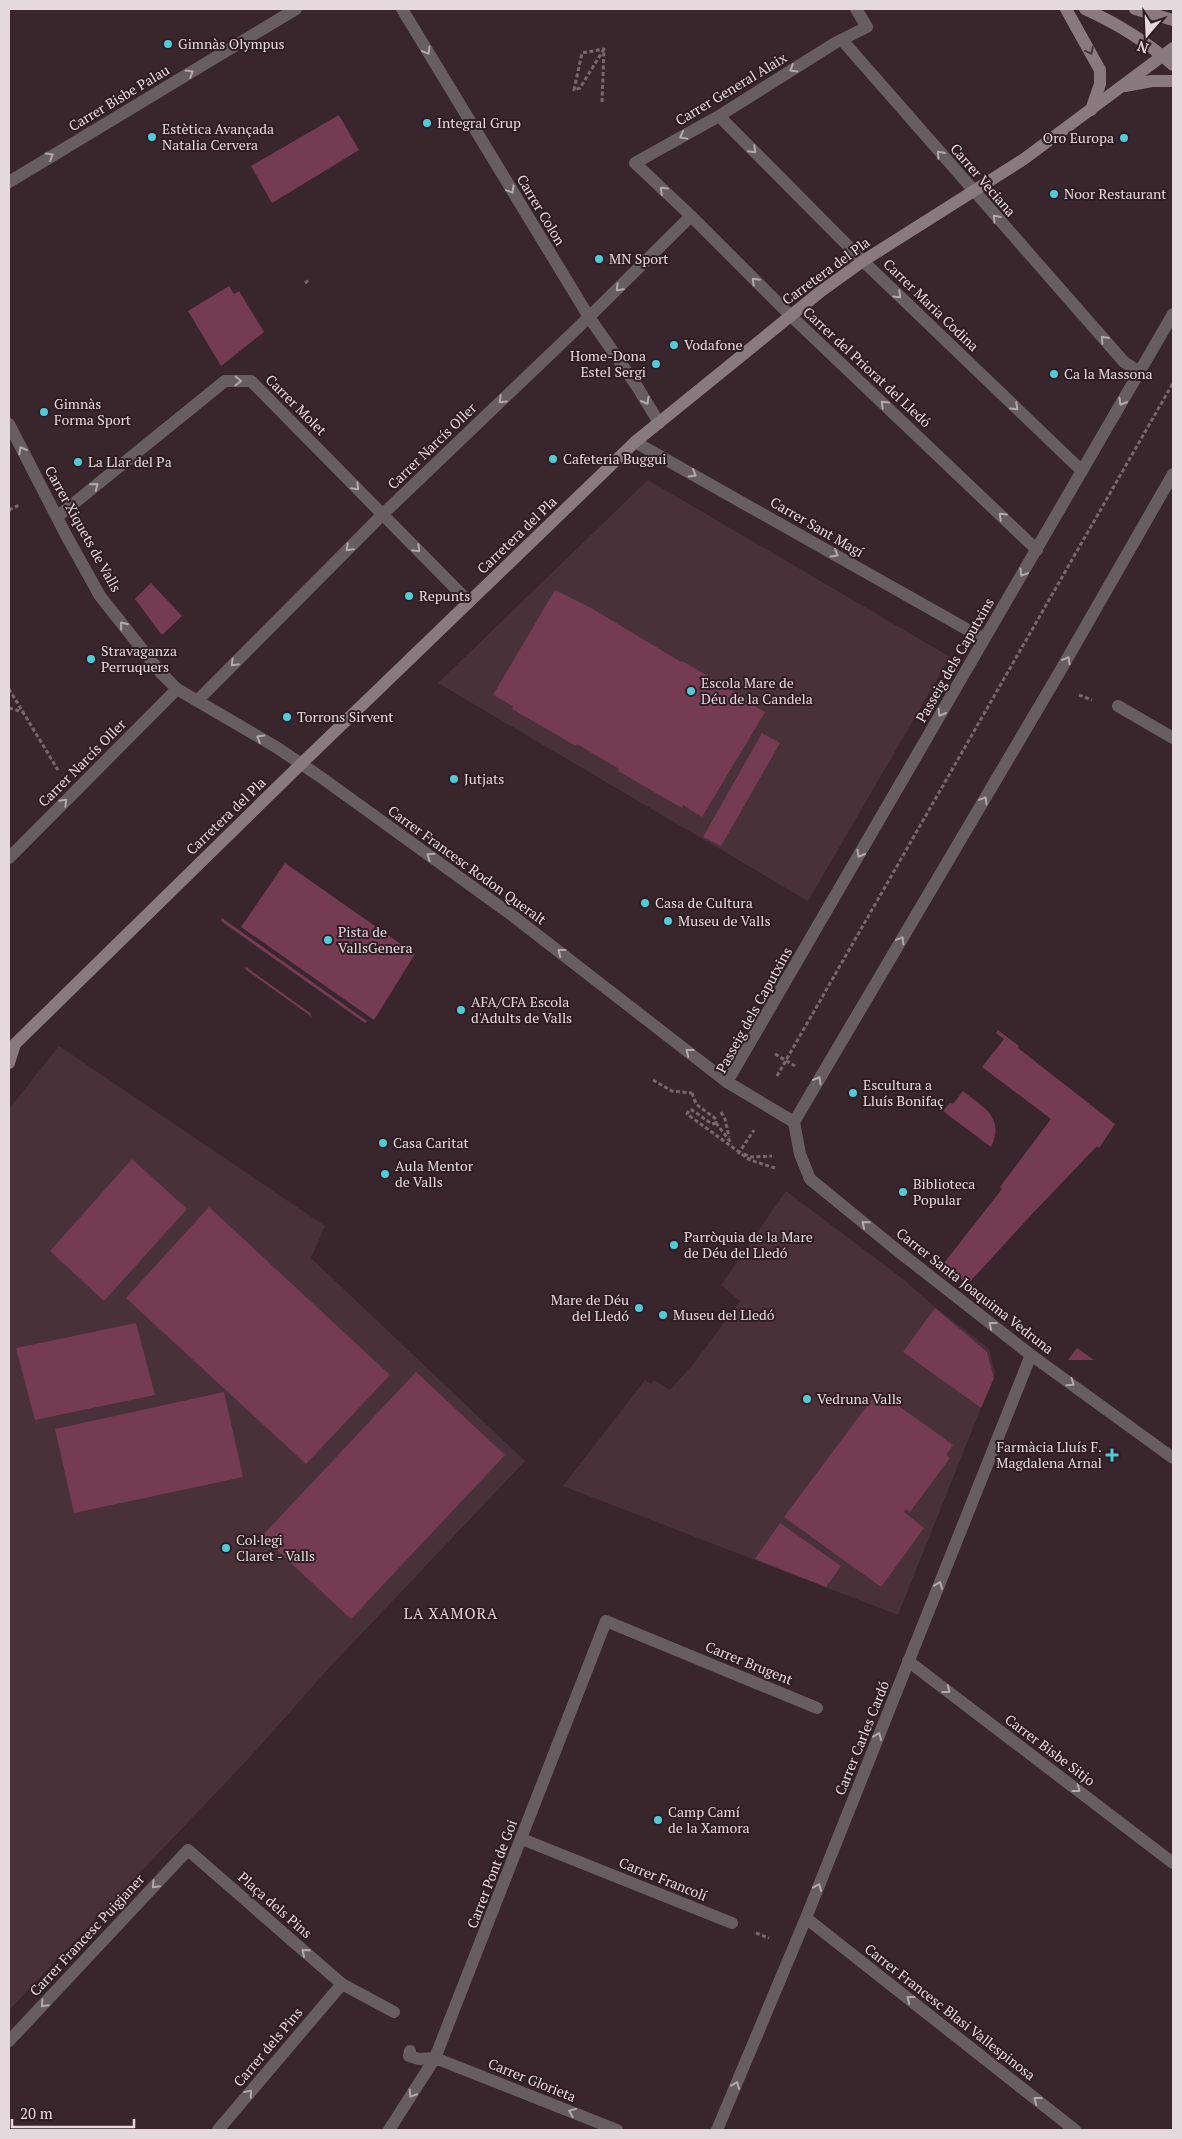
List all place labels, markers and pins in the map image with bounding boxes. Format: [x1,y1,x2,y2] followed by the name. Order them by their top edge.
[178,34,285,53] place label: Gimnàs Olympus
[162,38,174,50] marker: Gimnàs Olympus
[437,113,521,132] place label: Integral Grup
[421,117,433,129] marker: Integral Grup
[162,119,274,154] place label: Estètica Avançada Natalia Cervera
[1043,128,1114,147] place label: Oro Europa
[146,131,158,143] marker: Estètica Avançada Natalia Cervera
[1118,132,1130,144] marker: Oro Europa
[1064,184,1167,203] place label: Noor Restaurant
[1048,188,1060,200] marker: Noor Restaurant
[609,249,669,268] place label: MN Sport
[593,253,605,265] marker: MN Sport
[684,335,743,354] place label: Vodafone
[668,339,680,351] marker: Vodafone
[570,346,646,381] place label: Home-Dona Estel Sergi
[650,358,662,370] marker: Home-Dona Estel Sergi
[1064,364,1153,383] place label: Ca la Massona
[1048,368,1060,380] marker: Ca la Massona
[54,394,132,429] place label: Gimnàs Forma Sport
[38,406,50,418] marker: Gimnàs Forma Sport
[563,449,667,468] place label: Cafeteria Buggui
[88,452,172,471] place label: La Llar del Pa
[547,453,559,465] marker: Cafeteria Buggui
[72,456,84,468] marker: La Llar del Pa
[419,586,470,605] place label: Repunts
[403,590,415,602] marker: Repunts
[101,641,177,676] place label: Stravaganza Perruquers
[85,653,97,665] marker: Stravaganza Perruquers
[701,673,813,708] place label: Escola Mare de Déu de la Candela
[685,685,697,697] marker: Escola Mare de Déu de la Candela
[297,707,394,726] place label: Torrons Sirvent
[281,711,293,723] marker: Torrons Sirvent
[464,769,504,788] place label: Jutjats
[448,773,460,785] marker: Jutjats
[655,893,753,912] place label: Casa de Cultura
[639,897,651,909] marker: Casa de Cultura
[678,911,771,930] place label: Museu de Valls
[662,915,674,927] marker: Museu de Valls
[338,922,412,957] place label: Pista de VallsGenera
[322,934,334,946] marker: Pista de VallsGenera
[471,992,572,1027] place label: AFA/CFA Escola d'Adults de Valls
[455,1004,467,1016] marker: AFA/CFA Escola d'Adults de Valls
[863,1075,944,1110] place label: Escultura a Lluís Bonifaç
[847,1087,859,1099] marker: Escultura a Lluís Bonifaç
[393,1133,470,1152] place label: Casa Caritat
[377,1137,389,1149] marker: Casa Caritat
[395,1156,474,1191] place label: Aula Mentor de Valls
[379,1168,391,1180] marker: Aula Mentor de Valls
[913,1174,975,1209] place label: Biblioteca Popular
[897,1186,909,1198] marker: Biblioteca Popular
[684,1227,813,1262] place label: Parròquia de la Mare de Déu del Lledó
[668,1239,680,1251] marker: Parròquia de la Mare de Déu del Lledó
[551,1290,629,1325] place label: Mare de Déu del Lledó
[633,1302,645,1314] marker: Mare de Déu del Lledó
[673,1305,775,1324] place label: Museu del Lledó
[657,1309,669,1321] marker: Museu del Lledó
[817,1389,902,1408] place label: Vedruna Valls
[801,1393,813,1405] marker: Vedruna Valls
[996,1437,1102,1472] place label: Farmàcia Lluís F. Magdalena Arnal
[1106,1449,1118,1461] marker: Farmàcia Lluís F. Magdalena Arnal
[236,1530,315,1565] place label: Col·legi Claret - Valls
[220,1542,232,1554] marker: Col·legi Claret - Valls
[668,1802,750,1837] place label: Camp Camí de la Xamora
[652,1814,664,1826] marker: Camp Camí de la Xamora

